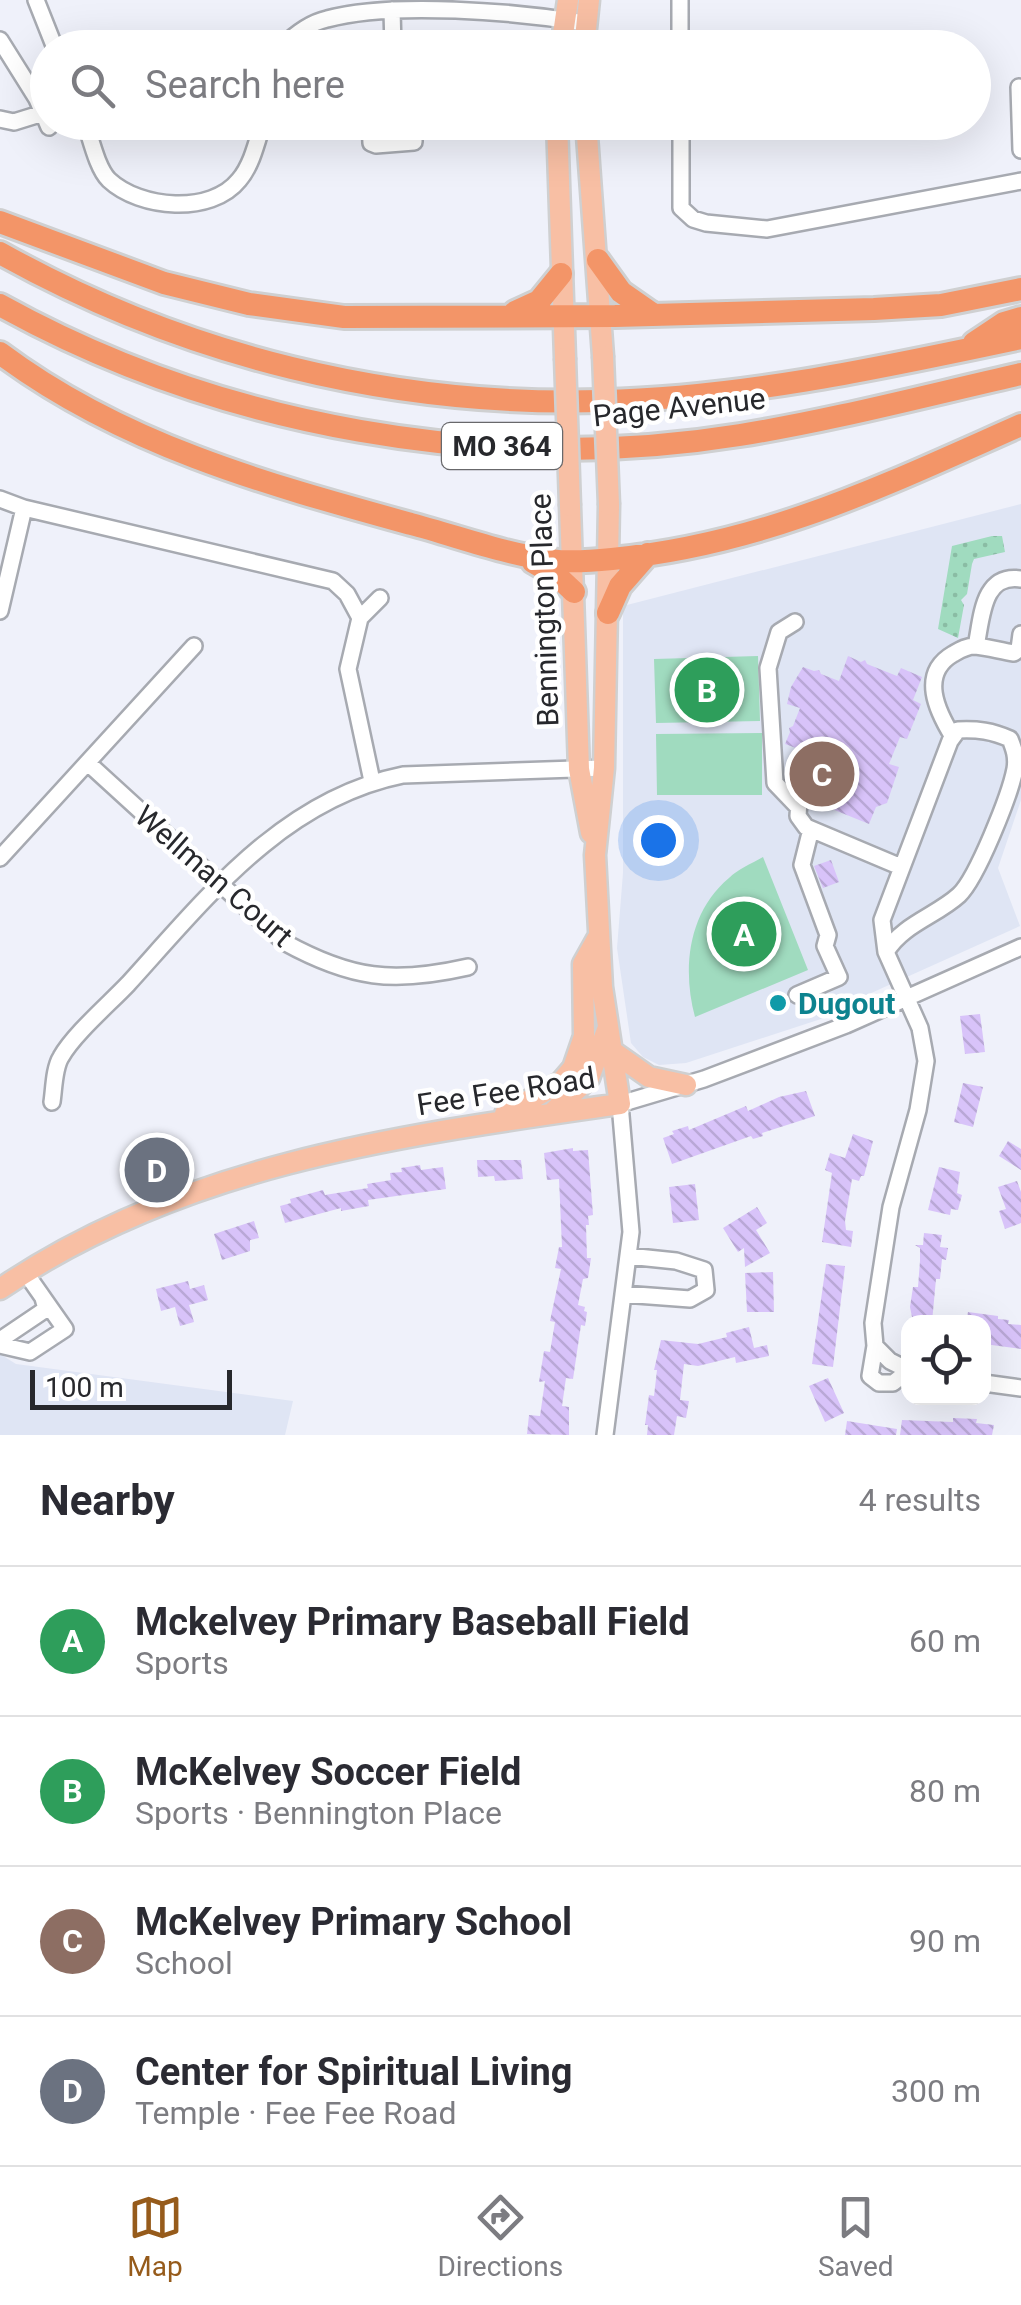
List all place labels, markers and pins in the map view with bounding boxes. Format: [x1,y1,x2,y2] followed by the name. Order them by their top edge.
[674,652,740,728] pin: B
[790,736,854,812] pin: C
[712,896,776,972] pin: A
[798,986,895,1021] place label: Dugout
[767,992,789,1014] marker: Dugout
[124,1132,190,1208] pin: D

